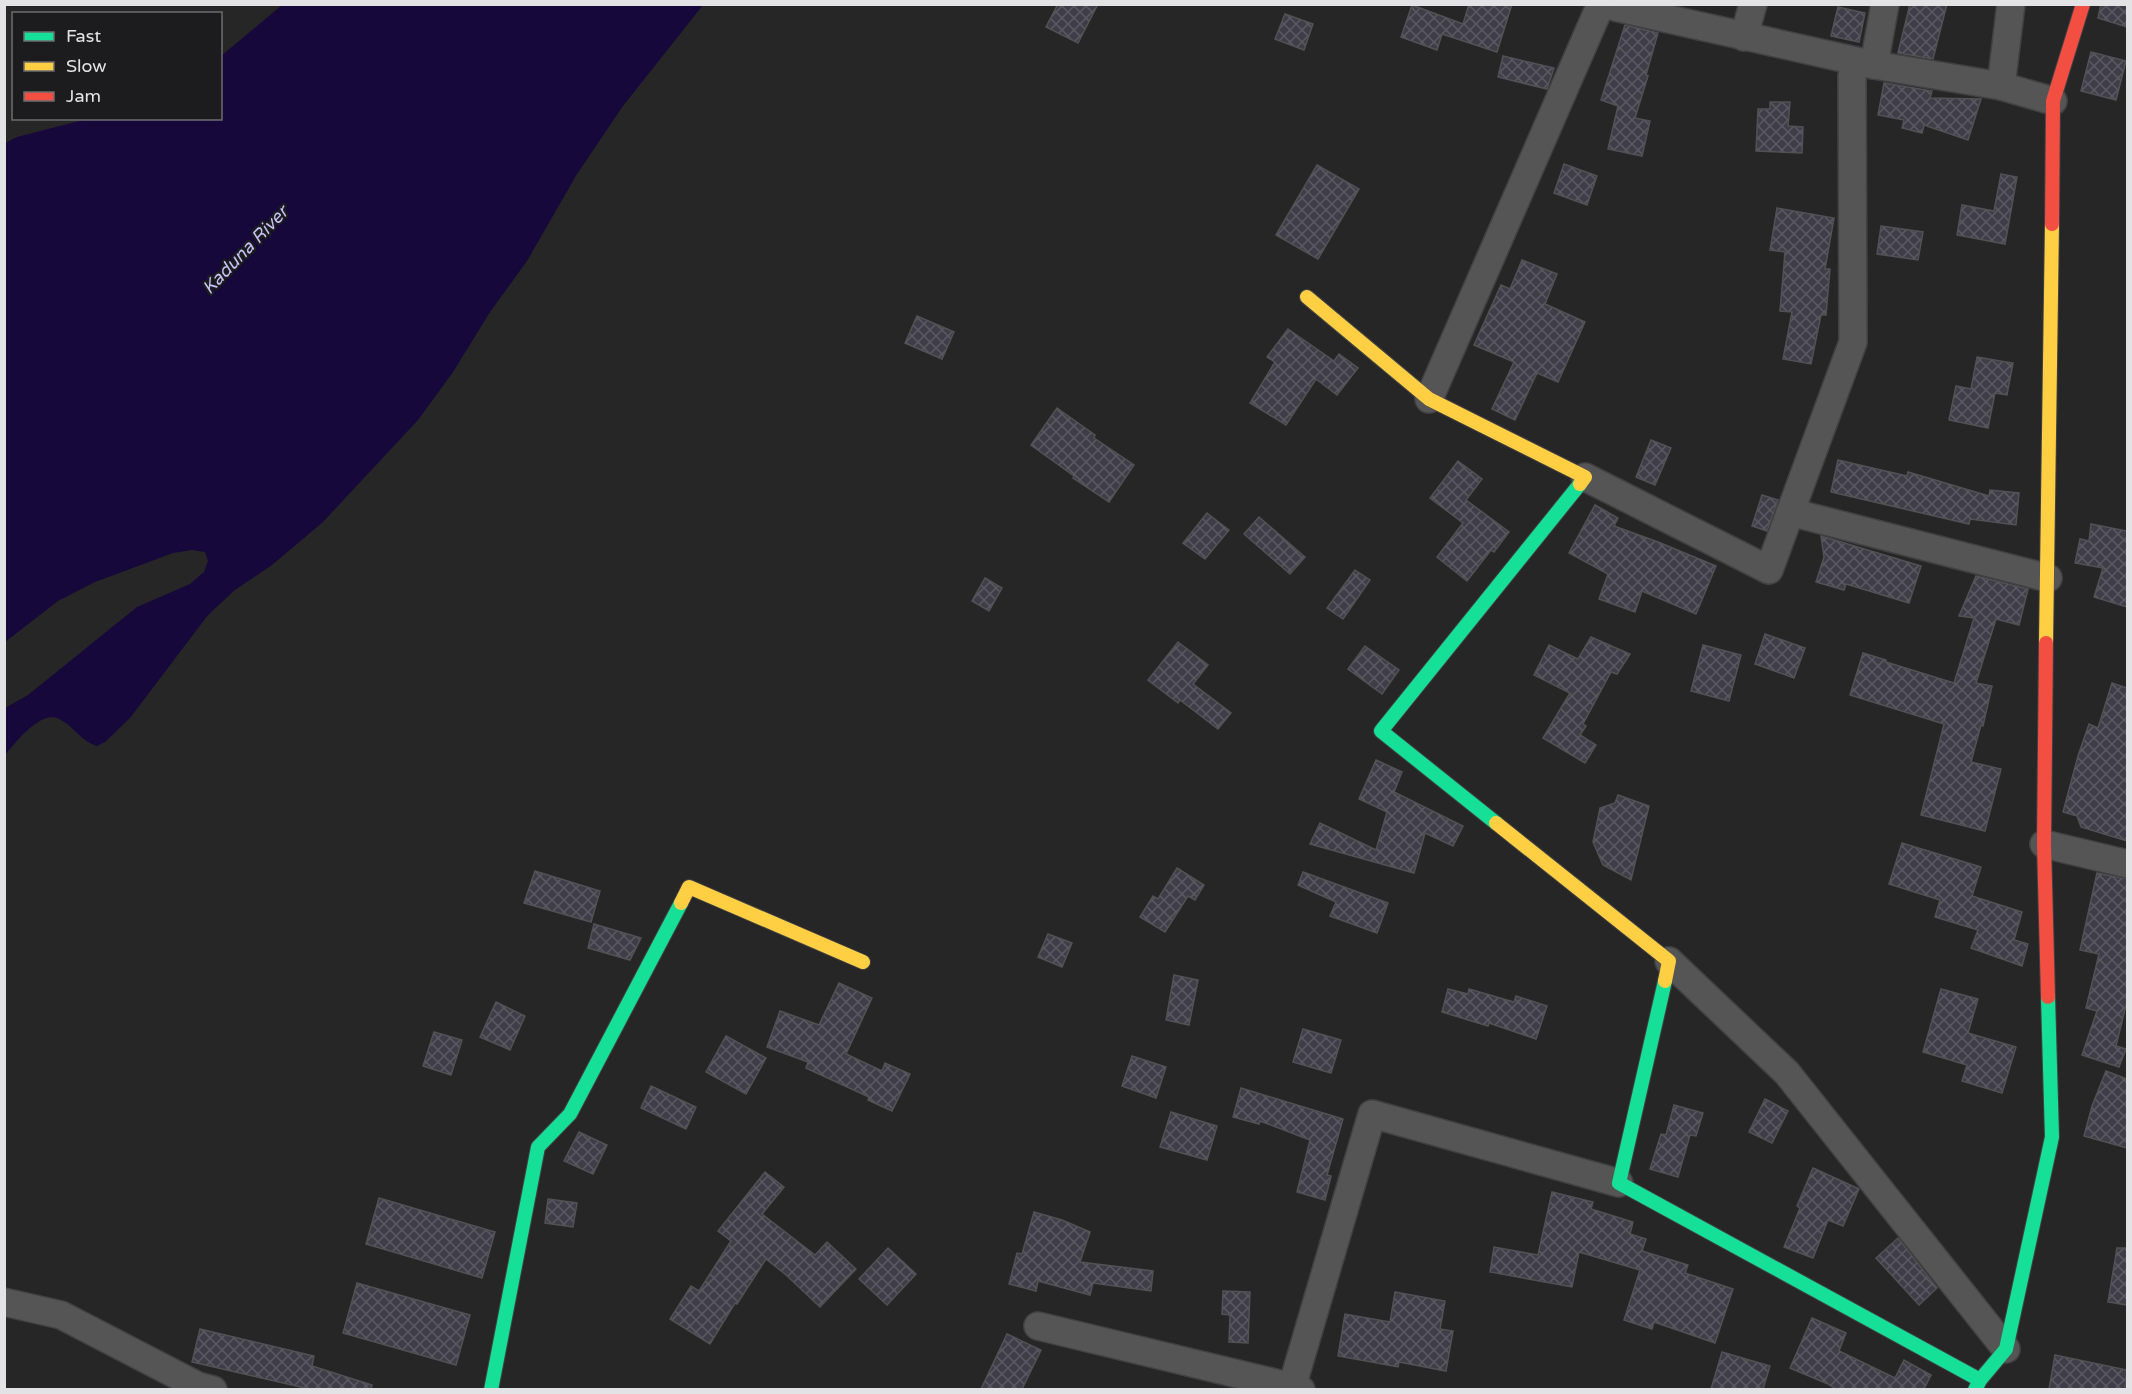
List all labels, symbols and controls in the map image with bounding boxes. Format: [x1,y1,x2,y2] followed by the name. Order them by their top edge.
[12,12,222,120] legend
[66,25,101,47] text: Fast
[66,55,107,77] text: Slow
[66,85,101,107] text: Jam
[197,200,294,299] water label: Kaduna River

